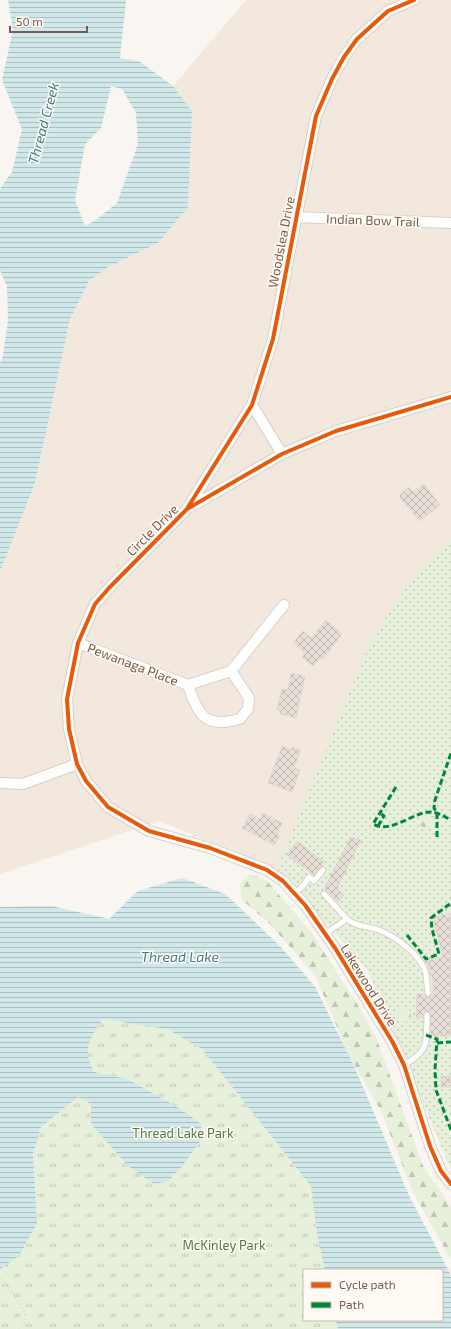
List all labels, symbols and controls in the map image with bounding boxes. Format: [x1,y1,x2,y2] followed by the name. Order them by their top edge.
[10,8,87,34] scale bar
[16,14,43,28] text: 50 m
[24,80,62,166] water label: Thread Creek
[264,195,298,289] street label: Woodslea Drive
[326,210,420,230] street label: Indian Bow Trail
[123,501,181,559] street label: Circle Drive
[85,639,181,689] street label: Pewanaga Place
[337,941,401,1029] street label: Lakewood Drive
[141,948,220,965] water label: Thread Lake
[132,1125,234,1141] park label: Thread Lake Park
[182,1237,266,1253] park label: McKinley Park
[303,1269,443,1321] legend
[339,1277,396,1291] text: Cycle path
[339,1297,364,1311] text: Path

